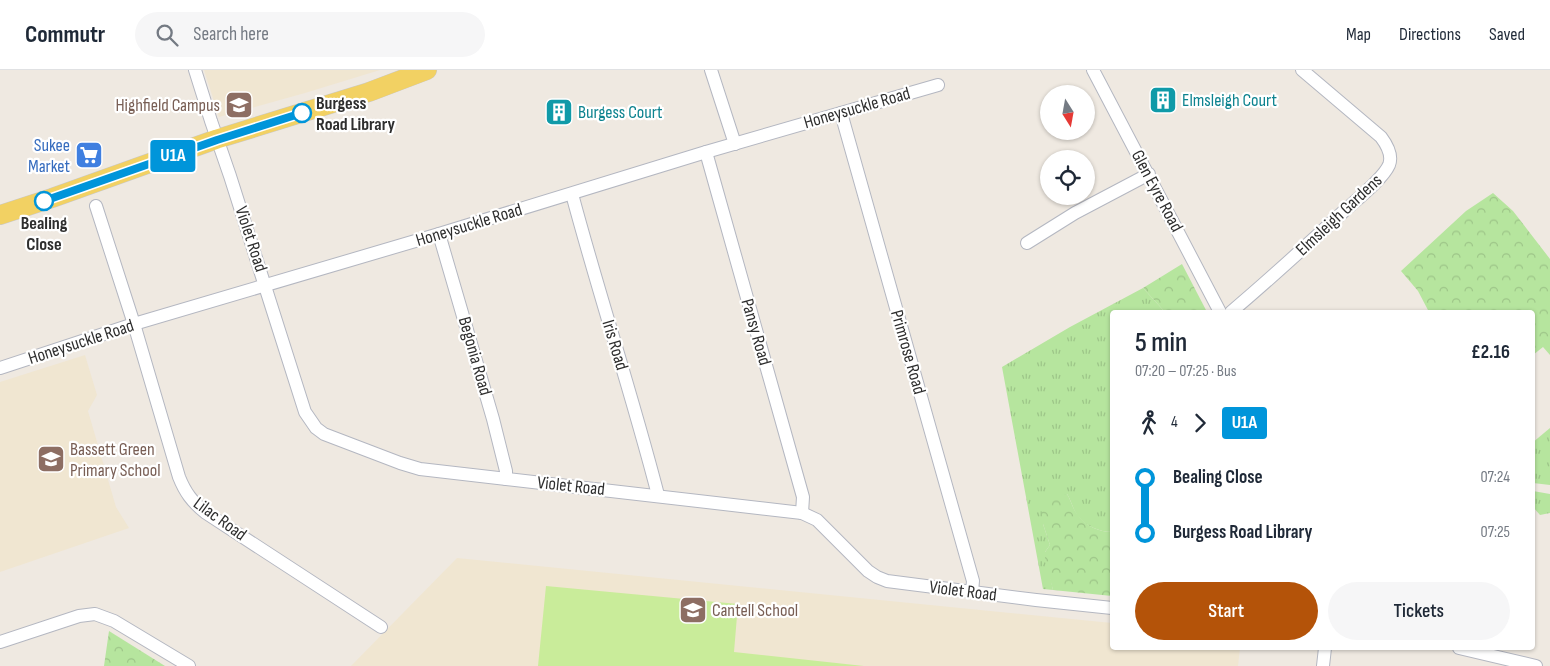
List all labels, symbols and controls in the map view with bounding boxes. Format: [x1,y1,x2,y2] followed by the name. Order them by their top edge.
[135,12,485,57] search box
[25,20,105,49] text: Commutr
[153,21,181,49] icon: search
[193,23,269,46] text: Search here
[1346,24,1371,45] text: Map
[1399,24,1461,45] text: Directions
[1489,24,1525,45] text: Saved
[801,83,913,133] street label: Honeysuckle Road
[1040,85,1095,140] north arrow
[1040,85,1095,205] map controls
[1148,85,1178,115] building icon: Elmsleigh Court
[224,90,254,120] school or university icon: Highfield Campus
[1182,90,1277,111] place label: Elmsleigh Court
[316,93,395,135] place label: Burgess Road Library
[115,95,220,116] place label: Highfield Campus
[544,97,574,127] building icon: Burgess Court
[578,102,663,123] place label: Burgess Court
[292,103,312,123] marker: Burgess Road Library
[28,135,70,177] place label: Sukee Market
[74,140,104,170] supermarket icon: Sukee Market
[144,140,202,172] line badge: U1A
[160,145,186,166] text: U1A
[1127,147,1187,235] street label: Glen Eyre Road
[1040,150,1095,205] button: locate
[1292,170,1386,260] street label: Elmsleigh Gardens
[34,191,54,211] marker: Bealing Close
[413,199,525,251] street label: Honeysuckle Road
[231,204,271,274] street label: Violet Road
[21,213,68,255] place label: Bealing Close
[737,296,775,368] street label: Pansy Road
[886,308,930,396] street label: Primrose Road
[454,314,496,398] street label: Begonia Road
[26,315,136,369] street label: Honeysuckle Road
[597,317,633,373] street label: Iris Road
[1135,326,1187,359] text: 5 min
[1471,341,1510,364] text: £2.16
[1135,362,1236,381] text: 07:20 – 07:25 · Bus
[1135,409,1163,437] icon: walk
[1186,409,1214,437] icon: forward
[1232,412,1257,433] text: U1A
[1171,413,1178,432] text: 4
[70,439,161,481] place label: Bassett Green Primary School
[36,444,66,474] school or university icon: Bassett Green Primary School
[1173,466,1263,489] text: Bealing Close
[1480,468,1510,487] text: 07:24
[536,472,606,500] street label: Violet Road
[189,493,251,545] street label: Lilac Road
[1173,521,1313,544] text: Burgess Road Library
[1481,523,1510,542] text: 07:25
[928,576,998,606] street label: Violet Road
[1135,582,1318,640] button: Start
[1328,582,1510,640] button: Tickets
[678,595,708,625] school or university icon: Cantell School
[712,600,798,621] place label: Cantell School

